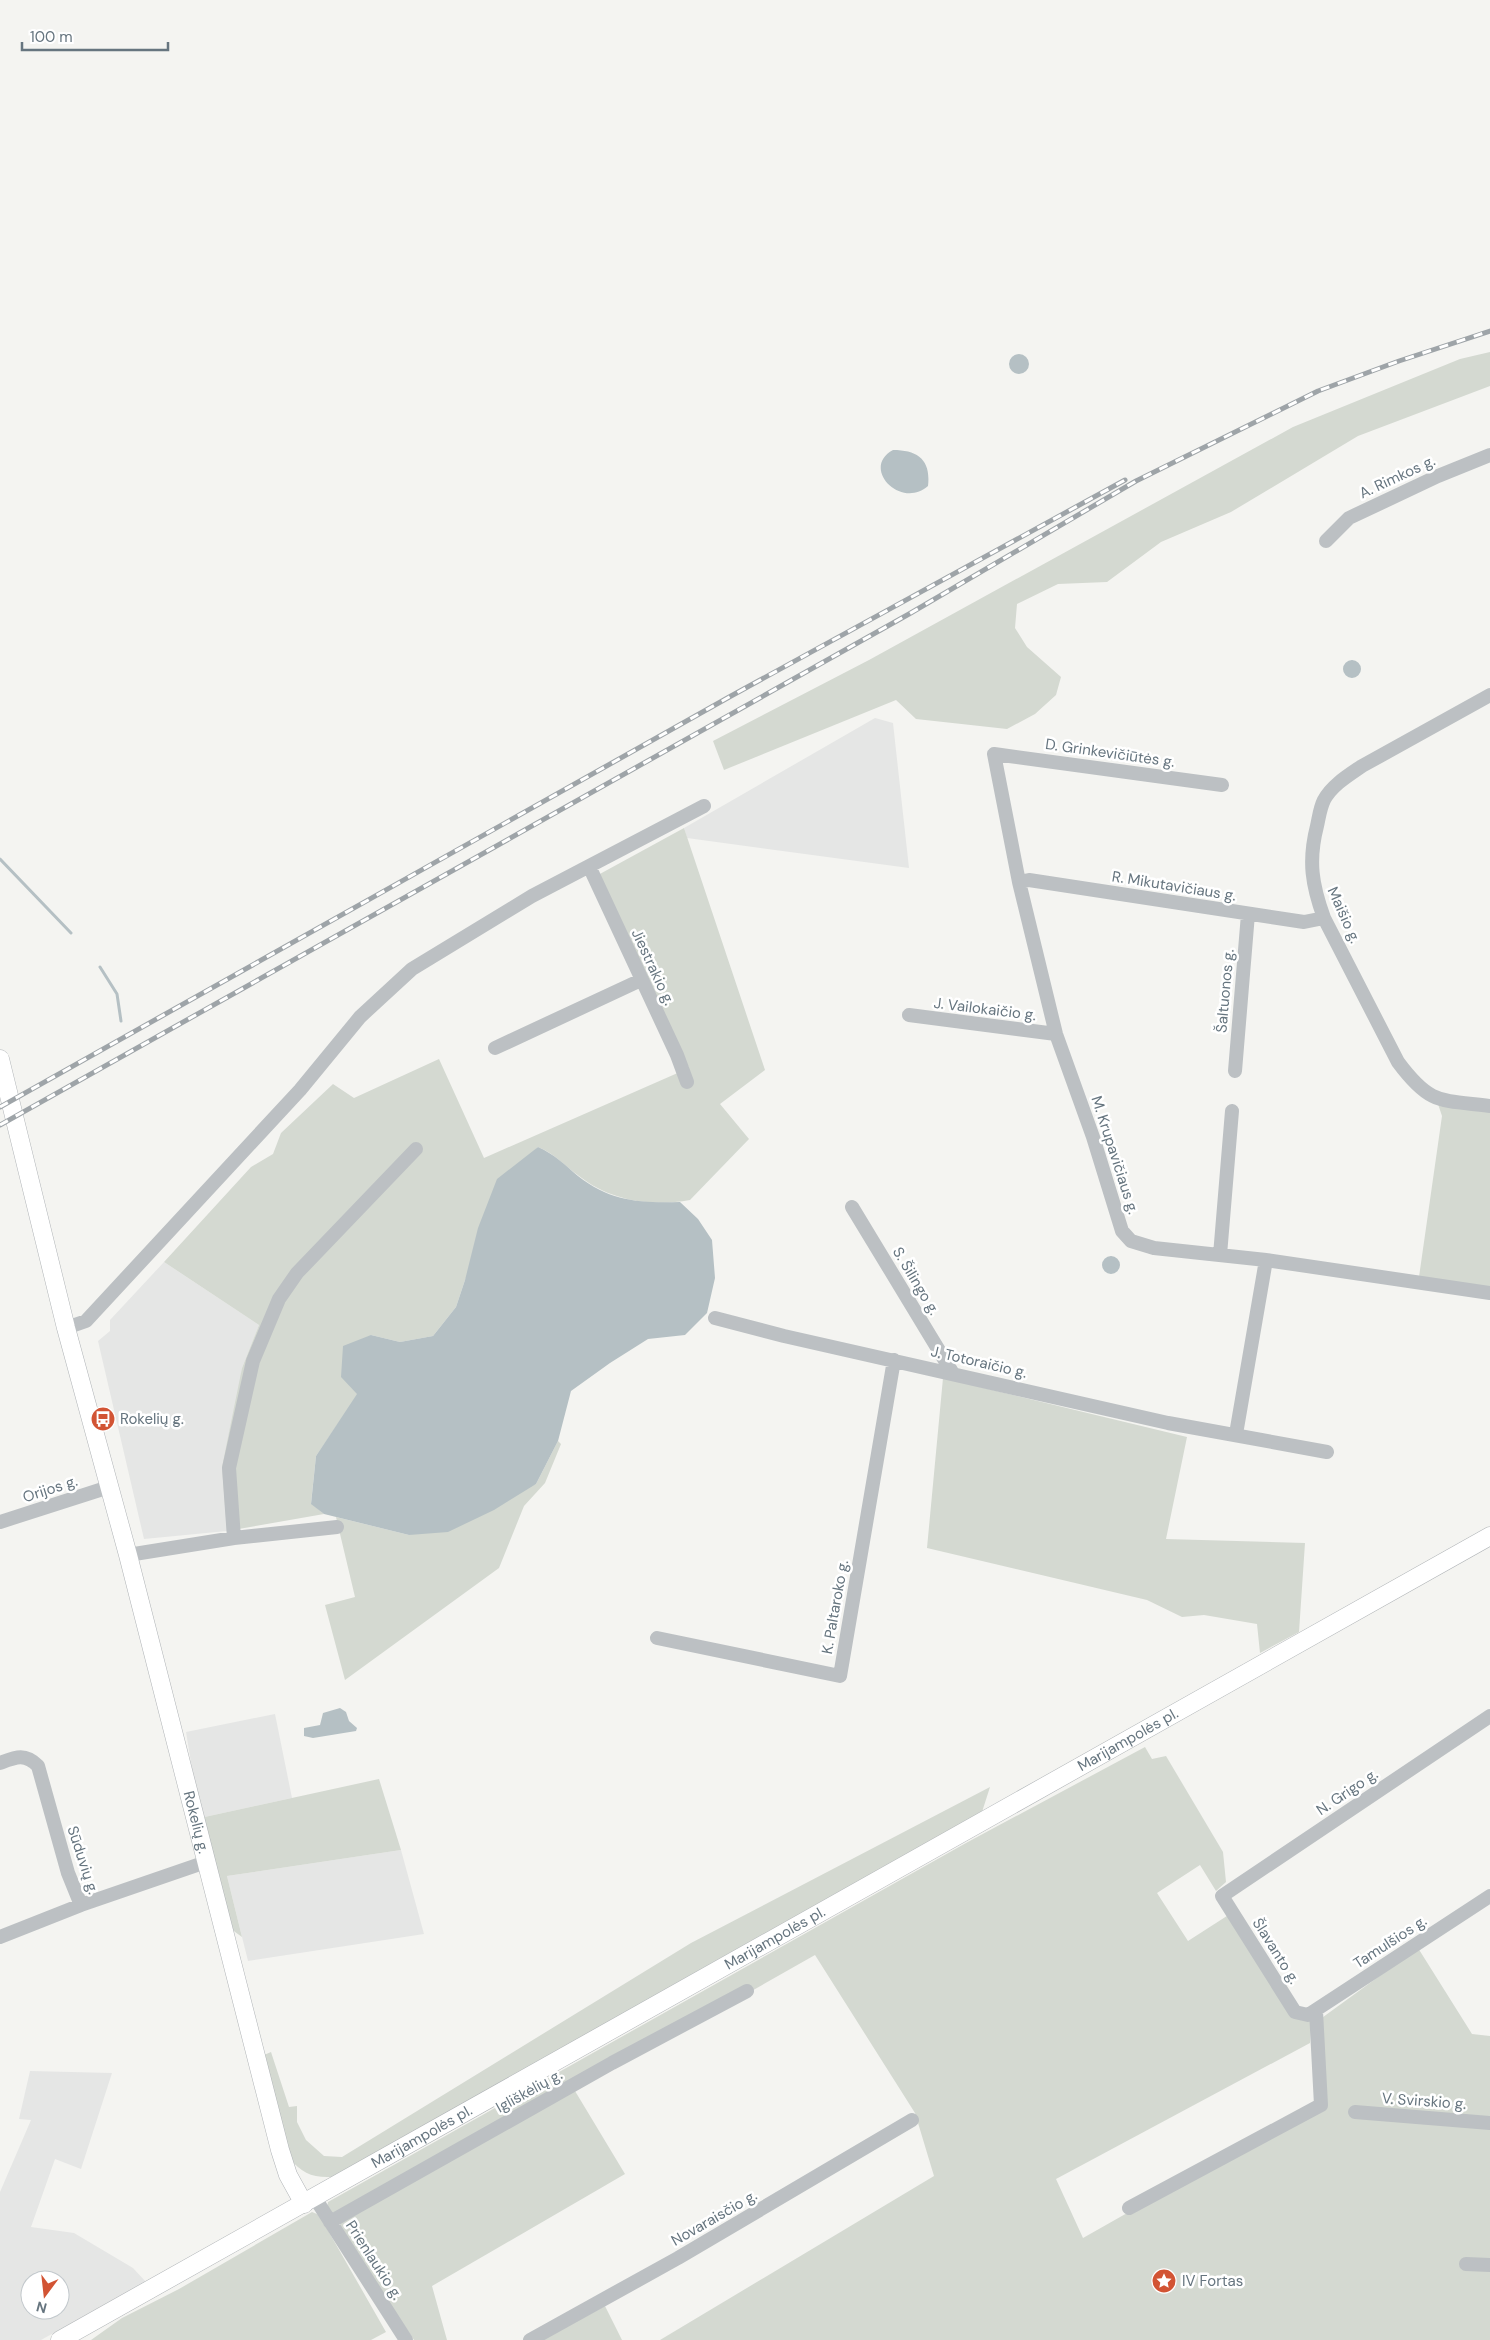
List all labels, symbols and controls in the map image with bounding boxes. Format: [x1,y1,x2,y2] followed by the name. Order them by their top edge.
[22,20,169,52] scale bar
[30,27,73,47] text: 100 m
[1356,451,1438,503] street label: A. Rimkos g.
[1044,734,1176,772] street label: D. Grinkevičiūtės g.
[1111,866,1237,906] street label: R. Mikutavičiaus g.
[1323,884,1365,946] street label: Maišio g.
[627,926,679,1008] street label: Jiestrakio g.
[1211,948,1239,1034] street label: Šaltuonos g.
[933,993,1037,1025] street label: J. Vailokaičio g.
[1086,1093,1144,1217] street label: M. Krupavičiaus g.
[888,1243,944,1319] street label: S. Šilingo g.
[929,1341,1029,1383] street label: J. Totoraičio g.
[90,1406,116,1432] bus stop icon: Rokelių g.
[120,1409,184,1429] place label: Rokelių g.
[20,1471,80,1507] street label: Orijos g.
[817,1558,853,1656] street label: K. Paltaroko g.
[1074,1703,1182,1776] street label: Marijampolės pl.
[1312,1764,1382,1820] street label: N. Grigo g.
[179,1789,214,1856] street label: Rokelių g.
[63,1823,103,1897] street label: Sūduvių g.
[721,1902,829,1974] street label: Marijampolės pl.
[1349,1911,1431,1973] street label: Tamulšios g.
[1248,1914,1304,1988] street label: Šlavanto g.
[492,2065,566,2117] street label: Igliškėlių g.
[1381,2088,1467,2114] street label: V. Svirskio g.
[368,2100,476,2173] street label: Marijampolės pl.
[668,2185,761,2251] street label: Novaraisčio g.
[341,2217,407,2303] street label: Prienlaukio g.
[1151,2268,1177,2294] place icon: IV Fortas
[20,2270,70,2320] north arrow
[1182,2271,1243,2291] place label: IV Fortas
[34,2298,49,2318] text: N

